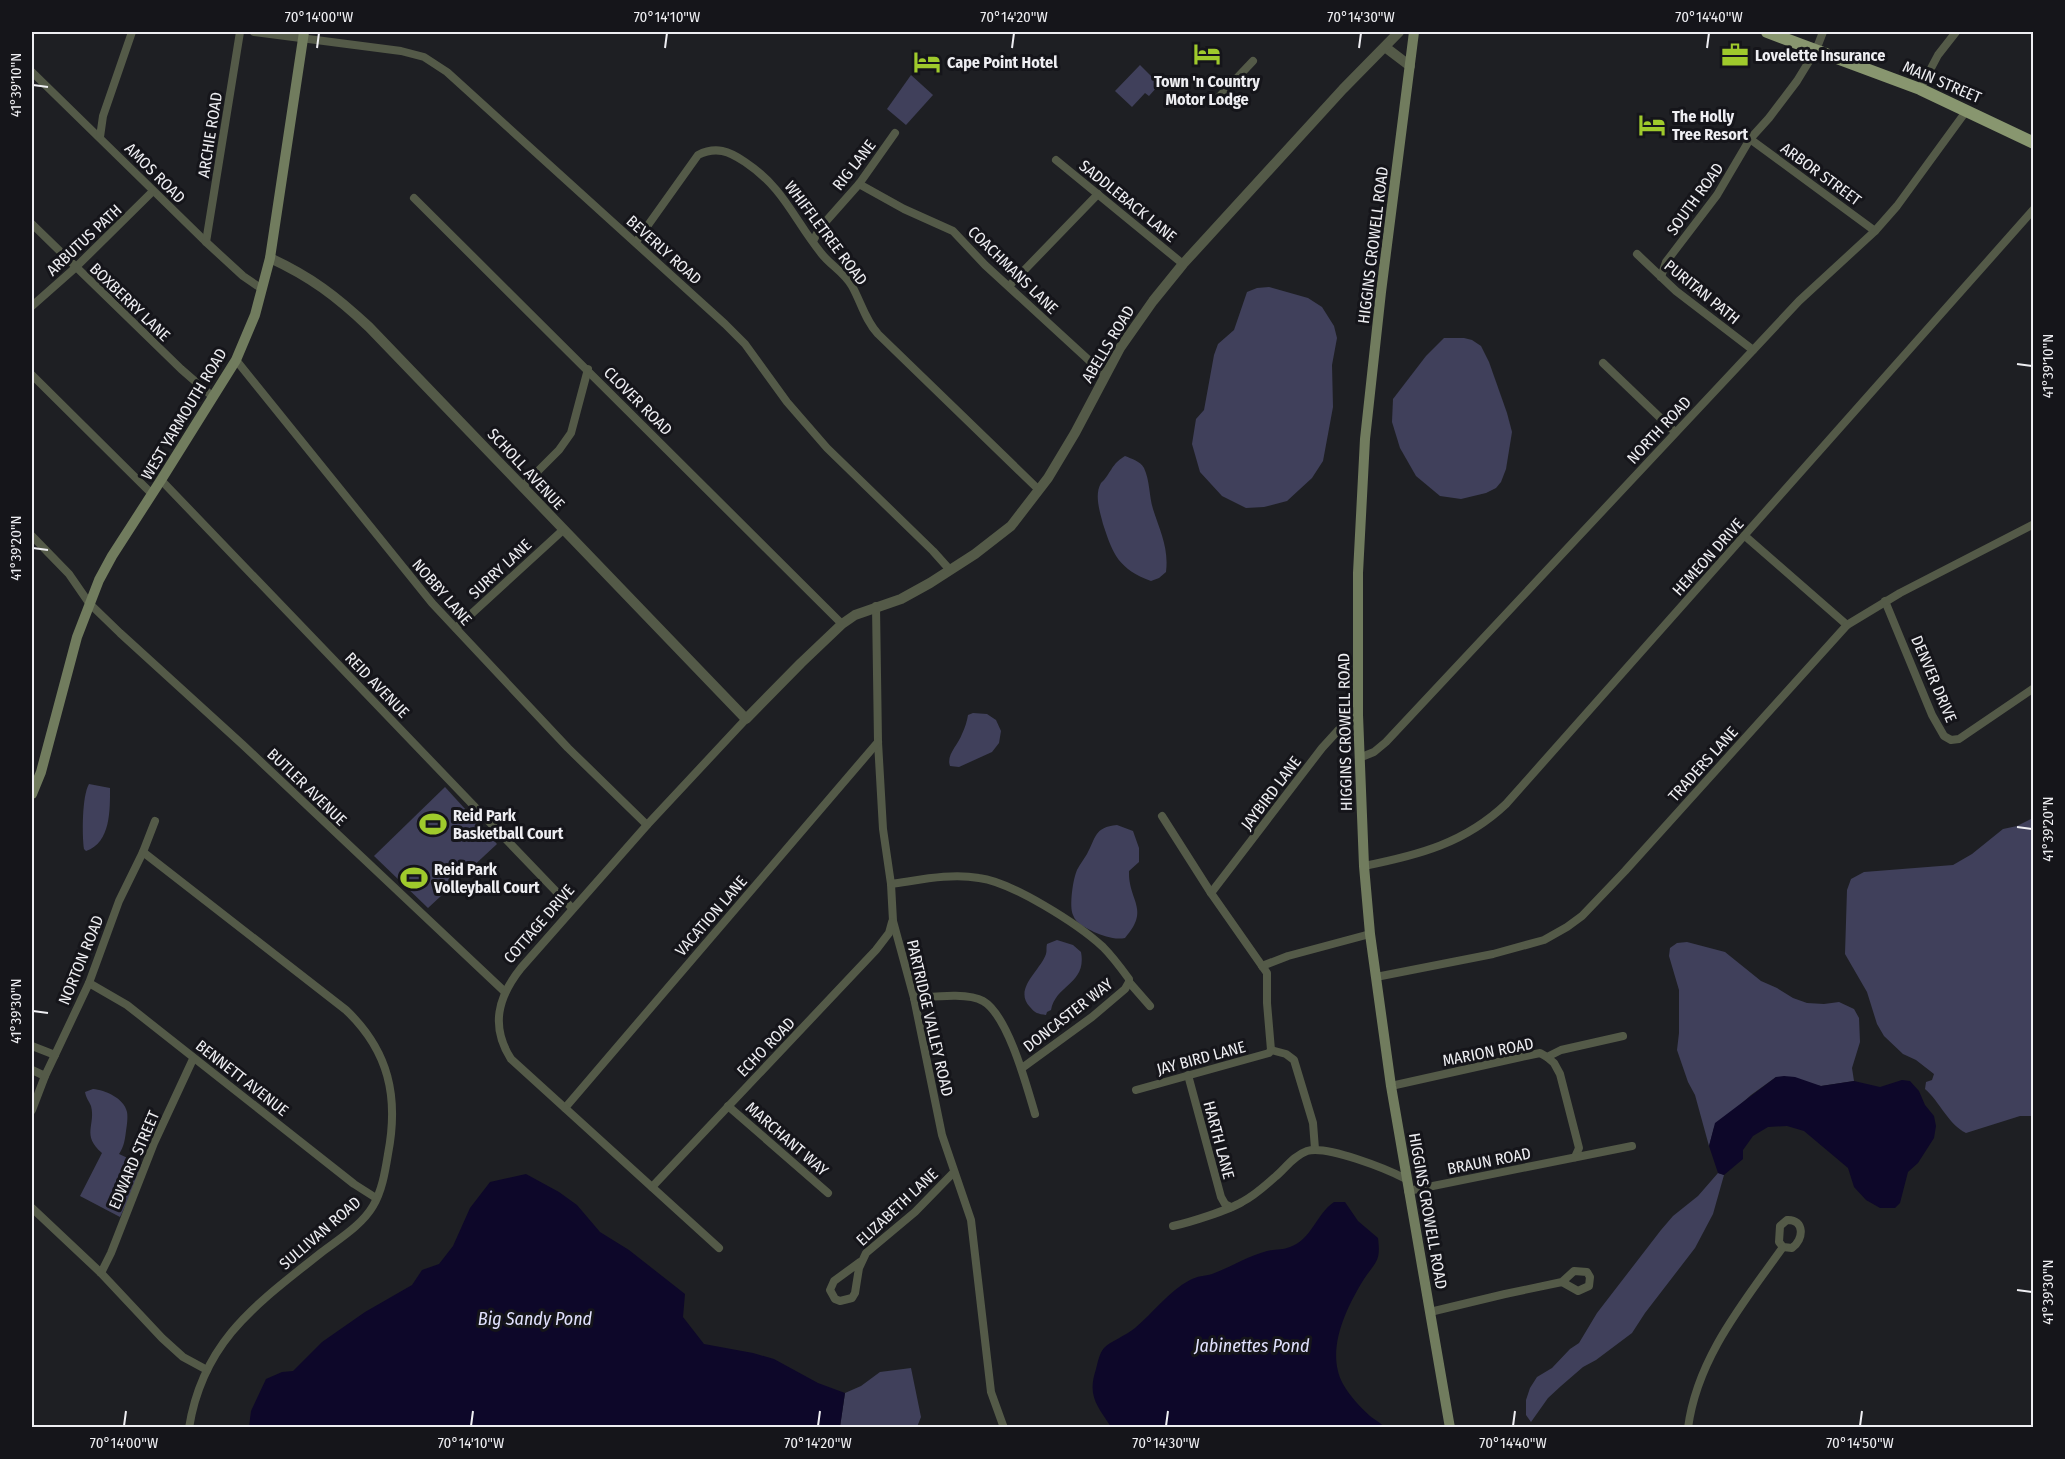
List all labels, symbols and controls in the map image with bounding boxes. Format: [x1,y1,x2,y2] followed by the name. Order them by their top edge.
[285,8,353,26] text: 70°14'00"W
[634,8,700,26] text: 70°14'10"W
[980,8,1048,26] text: 70°14'20"W
[1327,8,1395,26] text: 70°14'30"W
[1675,8,1743,26] text: 70°14'40"W
[1192,39,1222,69] hotel icon: Town 'n Country Motor Lodge
[1720,40,1750,70] office icon: Lovelette Insurance
[1755,46,1885,65] place label: Lovelette Insurance
[912,47,942,77] hotel icon: Cape Point Hotel
[7,53,25,117] text: 41°39'10"N
[947,53,1058,72] place label: Cape Point Hotel
[1900,57,1985,107] street label: MAIN STREET
[1154,72,1260,109] place label: Town 'n Country Motor Lodge
[194,91,226,179] street label: ARCHIE ROAD
[1672,107,1749,144] place label: The Holly Tree Resort
[1637,110,1667,140] hotel icon: The Holly Tree Resort
[828,136,880,194] street label: RIG LANE
[121,139,189,207] street label: AMOS ROAD
[1777,139,1865,210] street label: ARBOR STREET
[1076,156,1180,246] street label: SADDLEBACK LANE
[1662,159,1728,239] street label: SOUTH ROAD
[1354,165,1392,325] street label: HIGGINS CROWELL ROAD
[781,177,871,289] street label: WHIFFLETREE ROAD
[42,200,126,280] street label: ARBUTUS PATH
[623,211,705,289] street label: BEVERLY ROAD
[964,222,1062,318] street label: COACHMANS LANE
[1661,256,1743,328] street label: PURITAN PATH
[86,259,174,345] street label: BOXBERRY LANE
[1078,302,1138,386] street label: ABELLS ROAD
[2039,334,2057,398] text: 41°39'10"N
[137,345,231,483] street label: WEST YARMOUTH ROAD
[600,363,676,439] street label: CLOVER ROAD
[1623,392,1695,468] street label: NORTH ROAD
[484,424,568,514] street label: SCHOLL AVENUE
[7,515,25,581] text: 41°39'20"N
[1668,515,1748,599] street label: HEMEON DRIVE
[465,535,535,603] street label: SURRY LANE
[408,555,476,629] street label: NOBBY LANE
[1907,633,1961,725] street label: DENVER DRIVE
[341,648,413,722] street label: REID AVENUE
[1334,653,1356,811] street label: HIGGINS CROWELL ROAD
[1664,723,1742,805] street label: TRADERS LANE
[263,744,351,830] street label: BUTLER AVENUE
[1237,752,1305,834] street label: JAYBIRD LANE
[2039,796,2057,862] text: 41°39'20"N
[453,806,564,843] place label: Reid Park Basketball Court
[418,809,448,839] sports icon: Reid Park Basketball Court
[433,860,540,897] place label: Reid Park Volleyball Court
[399,863,429,893] sports icon: Reid Park Volleyball Court
[671,872,751,960] street label: VACATION LANE
[500,881,578,967] street label: COTTAGE DRIVE
[54,913,108,1007] street label: NORTON ROAD
[903,938,957,1098] street label: PARTRIDGE VALLEY ROAD
[1020,974,1116,1056] street label: DONCASTER WAY
[7,978,25,1044] text: 41°39'30"N
[733,1013,799,1081] street label: ECHO ROAD
[1441,1034,1535,1070] street label: MARION ROAD
[192,1036,292,1120] street label: BENNETT AVENUE
[1155,1037,1247,1079] street label: JAY BIRD LANE
[742,1098,832,1180] street label: MARCHANT WAY
[1199,1099,1239,1181] street label: HARTH LANE
[105,1107,164,1212] street label: EDWARD STREET
[1405,1131,1451,1291] street label: HIGGINS CROWELL ROAD
[1446,1144,1532,1178] street label: BRAUN ROAD
[852,1164,942,1250] street label: ELIZABETH LANE
[275,1192,365,1274] street label: SULLIVAN ROAD
[2039,1259,2057,1325] text: 41°39'30"N
[478,1308,593,1330] water label: Big Sandy Pond
[1193,1335,1310,1357] water label: Jabinettes Pond
[90,1434,158,1452] text: 70°14'00"W
[438,1434,504,1452] text: 70°14'10"W
[784,1434,852,1452] text: 70°14'20"W
[1132,1434,1200,1452] text: 70°14'30"W
[1479,1434,1547,1452] text: 70°14'40"W
[1826,1434,1894,1452] text: 70°14'50"W

